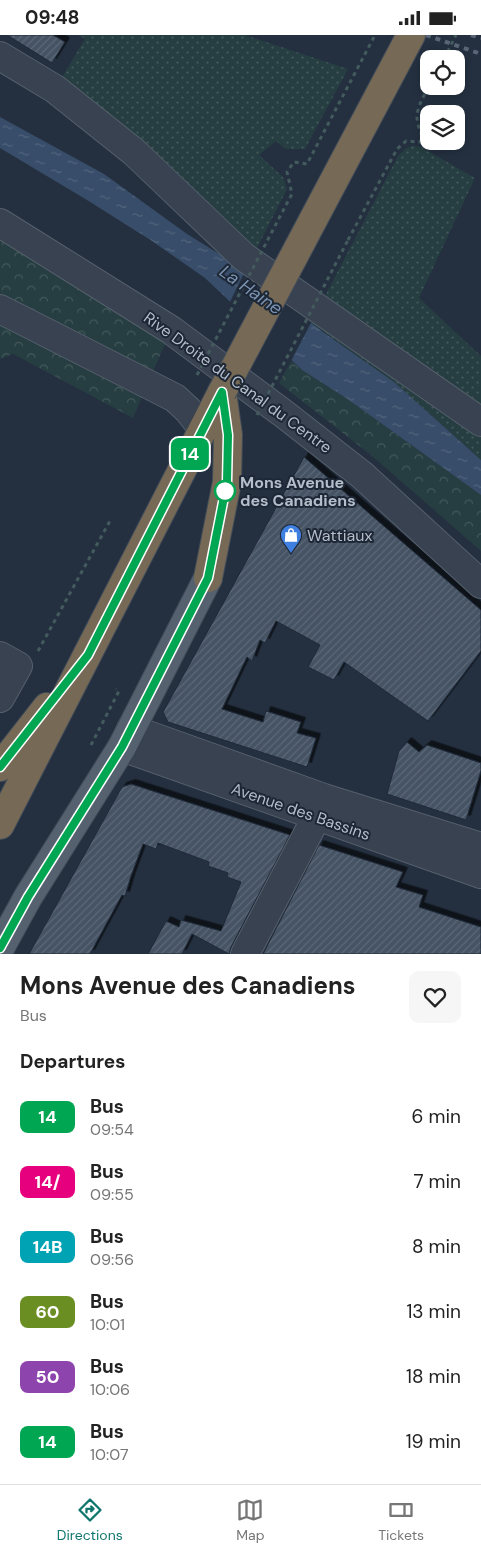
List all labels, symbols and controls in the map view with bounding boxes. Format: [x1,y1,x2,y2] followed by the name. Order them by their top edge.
[25,5,80,30] text: 09:48
[420,50,465,150] map controls
[420,50,465,95] button: locate
[420,105,465,150] button: layers
[215,260,287,320] water label: La Haine
[139,307,336,458] street label: Rive Droite du Canal du Centre
[168,438,212,470] line badge: 14
[181,442,199,466] text: 14
[240,472,356,511] place label: Mons Avenue des Canadiens
[214,480,236,502] marker: Mons Avenue des Canadiens
[279,523,303,554] shop icon: Wattiaux
[307,525,372,546] place label: Wattiaux
[229,778,373,845] street label: Avenue des Bassins
[20,970,355,1001] text: Mons Avenue des Canadiens
[409,971,461,1023] button: heart
[20,1005,47,1026] text: Bus
[20,1049,125,1074] text: Departures
[90,1094,124,1119] text: Bus
[412,1104,461,1129] text: 6 min
[38,1105,57,1129] text: 14
[90,1119,134,1140] text: 09:54
[90,1159,124,1184] text: Bus
[413,1169,461,1194] text: 7 min
[35,1170,60,1194] text: 14/
[90,1184,134,1205] text: 09:55
[90,1224,124,1249] text: Bus
[412,1234,461,1259] text: 8 min
[33,1235,62,1259] text: 14B
[90,1249,134,1270] text: 09:56
[90,1289,124,1314] text: Bus
[406,1299,461,1324] text: 13 min
[35,1300,60,1324] text: 60
[90,1314,125,1335] text: 10:01
[90,1354,124,1379] text: Bus
[406,1364,461,1389] text: 18 min
[36,1365,59,1389] text: 50
[90,1379,130,1400] text: 10:06
[90,1419,124,1444] text: Bus
[406,1429,461,1454] text: 19 min
[38,1430,57,1454] text: 14
[90,1444,128,1465] text: 10:07
[57,1496,123,1544] tab: Directions
[236,1496,265,1544] tab: Map
[378,1496,424,1544] tab: Tickets

